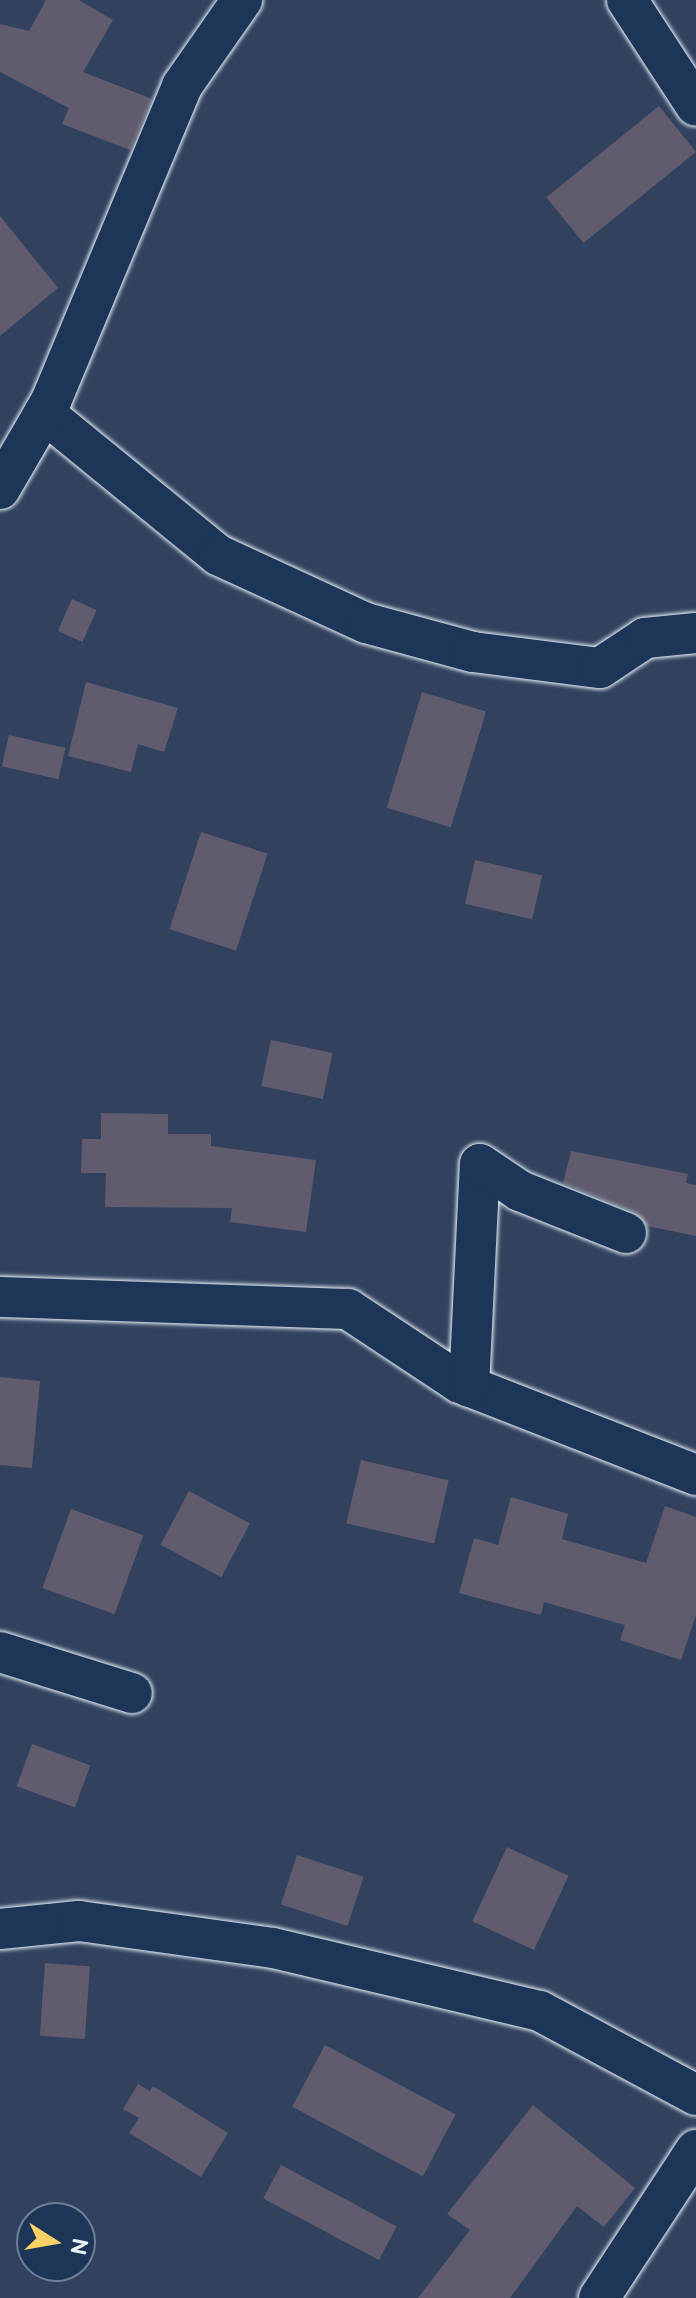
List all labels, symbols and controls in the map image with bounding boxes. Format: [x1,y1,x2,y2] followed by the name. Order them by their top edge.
[16,2202,96,2282] north arrow
[63,2236,93,2257] text: N

